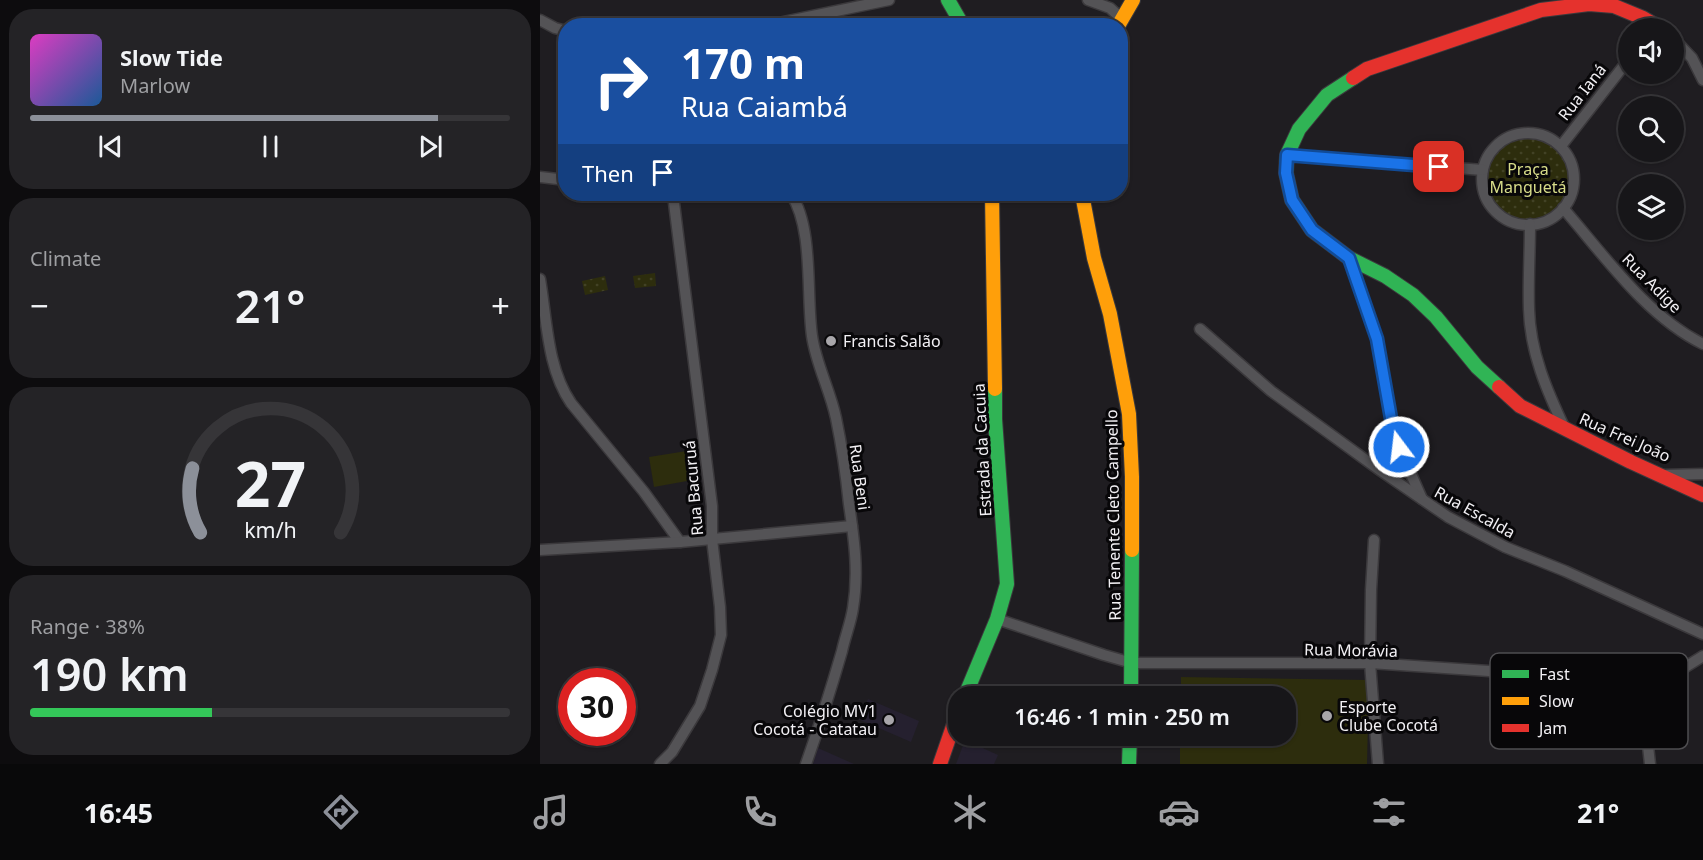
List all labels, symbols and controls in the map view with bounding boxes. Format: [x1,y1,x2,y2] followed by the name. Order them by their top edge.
[1618,18,1684,240] map controls
[1618,18,1684,84] button: sound
[681,34,805,91] text: 170 m
[120,42,223,72] text: Slow Tide
[582,42,660,120] icon: right
[1553,59,1611,125] street label: Rua Ianá
[120,72,190,99] text: Marlow
[681,88,848,125] text: Rua Caiambá
[1618,96,1684,162] button: search
[94,130,127,163] icon: previous
[254,130,287,163] icon: pause
[414,130,447,163] icon: next
[1413,141,1464,192] pin
[1422,150,1455,183] icon: arrive
[646,156,679,189] icon: arrive
[582,158,634,188] text: Then
[1490,158,1566,198] park label: Praça Manguetá
[1618,174,1684,240] button: layers
[30,245,101,272] text: Climate
[1617,248,1687,318] street label: Rua Adige
[235,275,305,336] text: 21°
[30,283,49,328] text: −
[491,283,510,328] text: +
[843,330,941,352] place label: Francis Salão
[824,334,838,348] marker: Francis Salão
[968,383,996,517] street label: Estrada da Cacuia
[1576,407,1674,467] street label: Rua Frei João
[1100,409,1126,621] street label: Rua Tenente Cleto Campello
[1367,415,1431,479] position arrow
[678,440,708,536] street label: Rua Bacuruá
[234,441,306,526] text: 27
[844,443,876,511] street label: Rua Beni
[1431,481,1519,543] street label: Rua Escalda
[244,516,296,545] text: km/h
[30,613,145,640] text: Range · 38%
[1304,638,1398,662] street label: Rua Morávia
[30,643,189,704] text: 190 km
[1490,653,1688,749] legend
[1539,663,1570,685] text: Fast
[558,668,636,746] speed limit sign: 30
[1539,690,1574,712] text: Slow
[1339,696,1438,736] place label: Esporte Clube Cocotá
[753,700,877,740] place label: Colégio MV1 Cocotá - Catatau
[1014,701,1230,731] text: 16:46 · 1 min · 250 m
[1320,709,1334,723] marker: Esporte Clube Cocotá
[882,713,896,727] marker: Colégio MV1 Cocotá - Catatau
[1537,717,1567,739] text: Jam
[320,791,362,833] icon: directions
[530,791,572,833] icon: music
[739,791,781,833] icon: phone
[949,791,991,833] icon: climate
[1158,791,1200,833] icon: car
[1368,791,1410,833] icon: filters
[84,794,153,831] text: 16:45
[1577,794,1619,831] text: 21°

